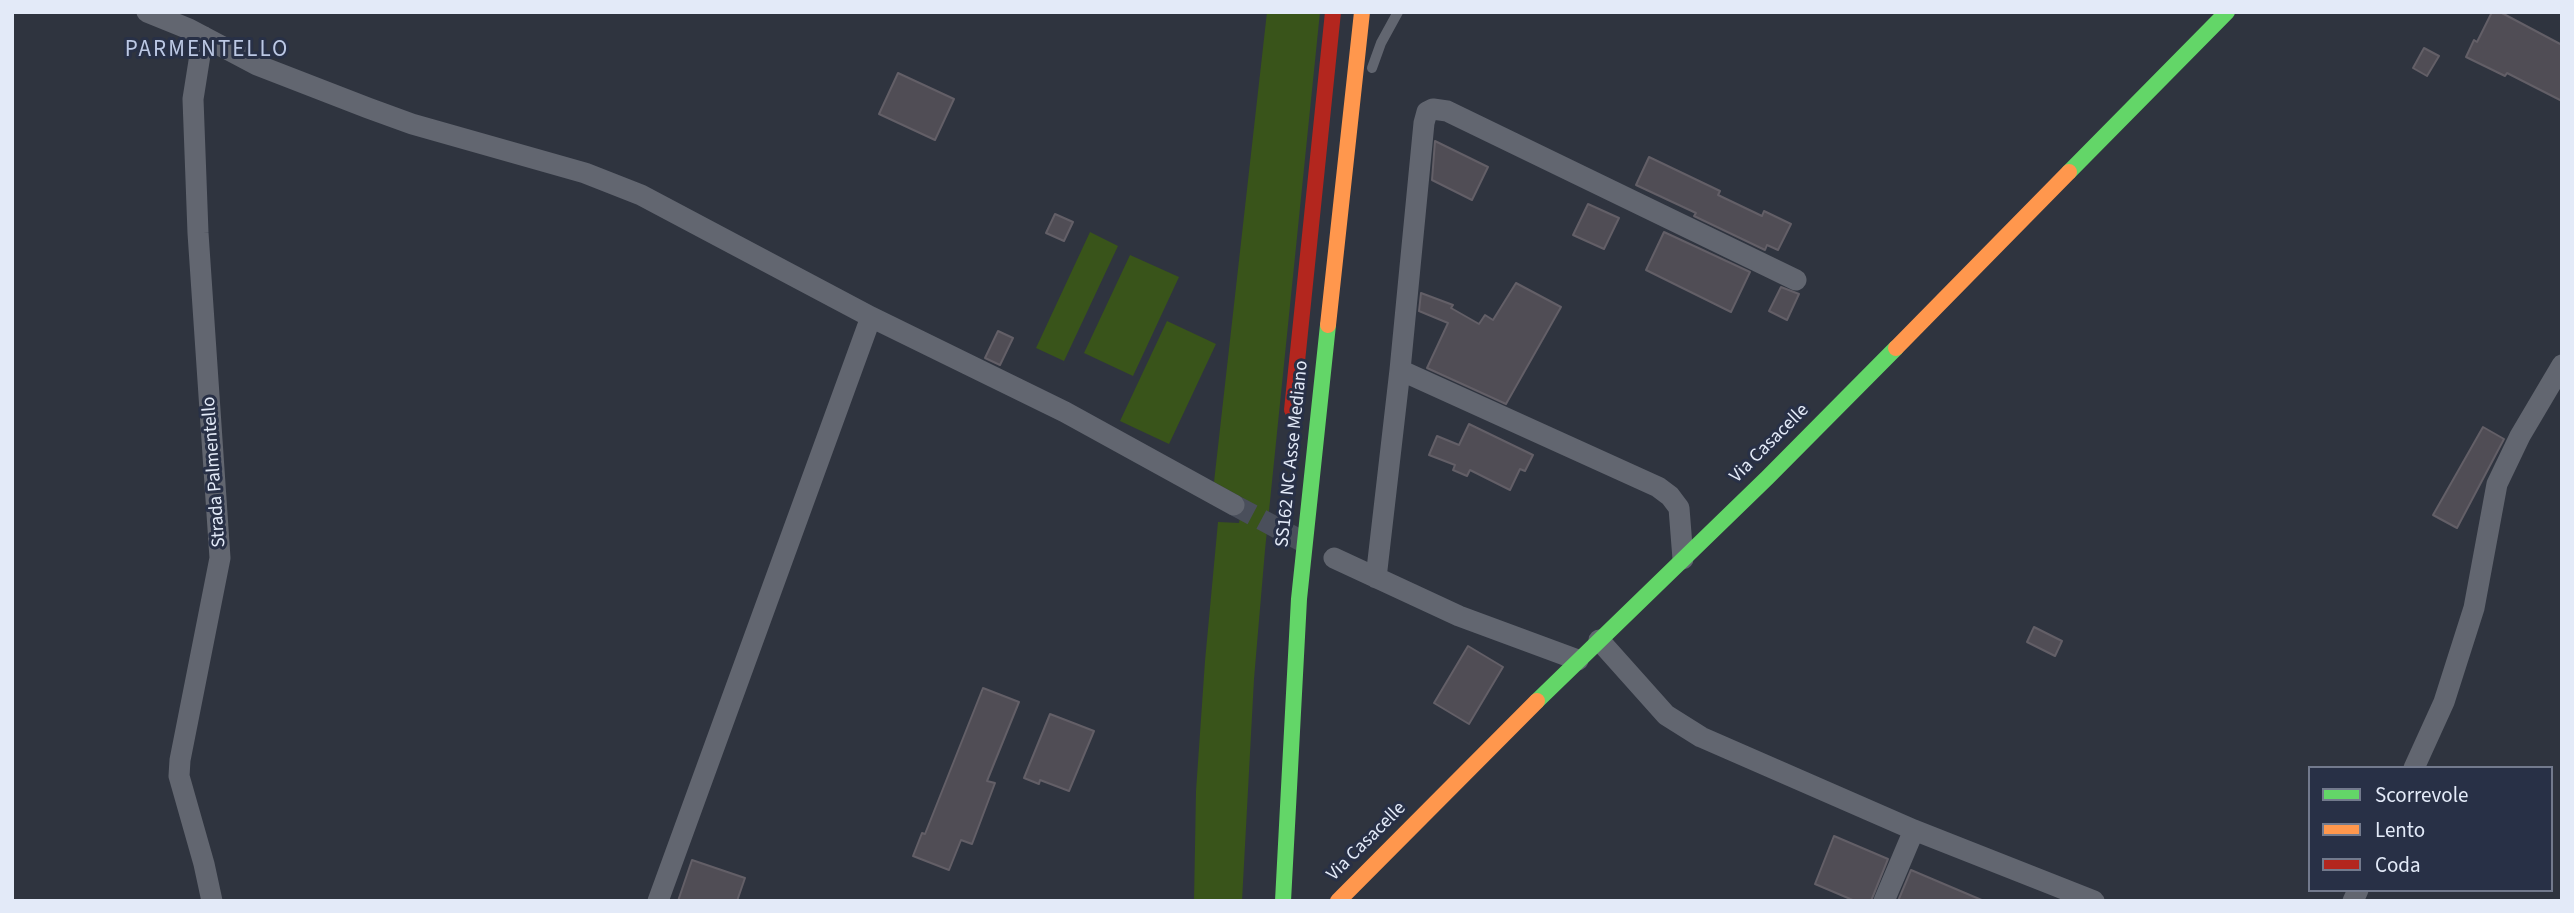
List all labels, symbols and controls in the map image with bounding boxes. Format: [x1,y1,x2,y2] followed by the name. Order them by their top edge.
[126,37,288,65] district label: PARMENTELLO
[1272,359,1314,549] street label: SS162 NC Asse Mediano
[198,396,232,548] street label: Strada Palmentello
[1726,400,1814,488] street label: Via Casacelle
[2308,766,2553,892] legend
[2375,780,2469,810] text: Scorrevole
[1323,798,1411,886] street label: Via Casacelle
[2375,815,2425,845] text: Lento
[2375,850,2421,880] text: Coda

